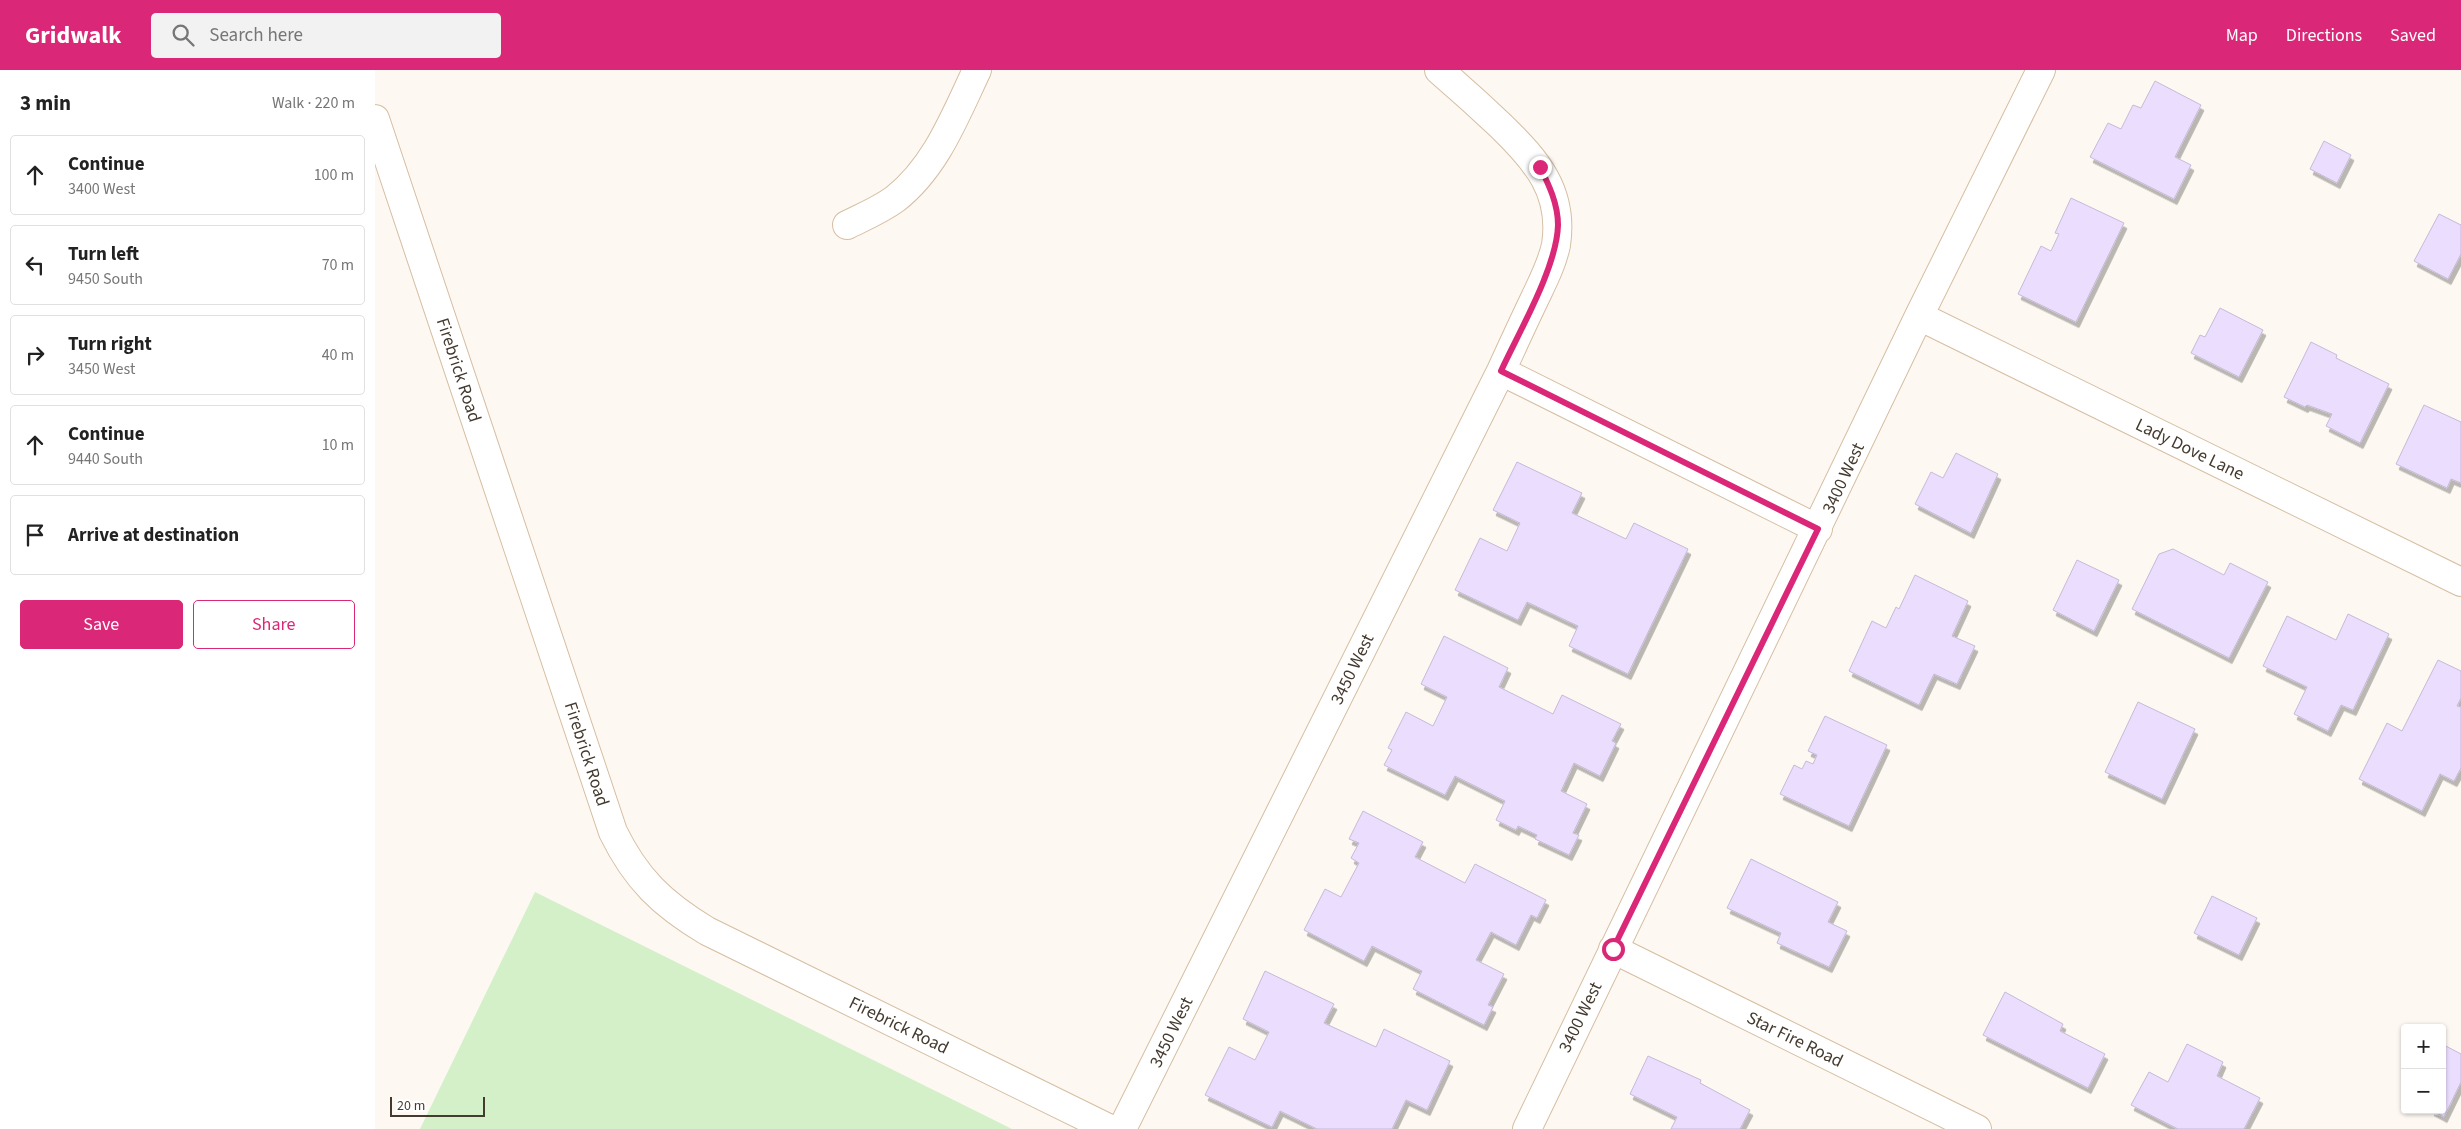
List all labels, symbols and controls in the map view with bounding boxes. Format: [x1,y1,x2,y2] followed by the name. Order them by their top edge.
[151,13,501,58] search box
[25,18,121,53] text: Gridwalk
[169,21,197,49] icon: search
[209,22,303,49] text: Search here
[2226,23,2258,48] text: Map
[2286,23,2362,48] text: Directions
[2390,23,2436,48] text: Saved
[20,88,71,118] text: 3 min
[272,92,355,114] text: Walk · 220 m
[68,151,145,178] text: Continue
[1529,156,1552,179] route end
[21,161,49,189] icon: ahead
[314,164,354,186] text: 100 m
[68,178,135,200] text: 3400 West
[68,241,139,268] text: Turn left
[21,251,49,279] icon: left
[322,254,354,276] text: 70 m
[68,268,143,290] text: 9450 South
[430,315,487,426] street label: Firebrick Road
[68,331,152,358] text: Turn right
[21,341,49,369] icon: right
[322,344,354,366] text: 40 m
[68,358,135,380] text: 3450 West
[2131,412,2248,487] street label: Lady Dove Lane
[68,421,145,448] text: Continue
[21,431,49,459] icon: ahead
[322,434,354,456] text: 10 m
[1816,439,1871,518] street label: 3400 West
[68,448,143,470] text: 9440 South
[21,521,49,549] icon: arrive
[68,522,239,549] text: Arrive at destination
[20,600,183,649] button: Save
[193,600,355,649] button: Share
[1325,630,1380,709] street label: 3450 West
[558,699,615,810] street label: Firebrick Road
[1602,938,1625,961] route start
[1553,978,1608,1057] street label: 3400 West
[845,990,953,1060] street label: Firebrick Road
[1144,993,1199,1072] street label: 3450 West
[1742,1005,1847,1074] street label: Star Fire Road
[2401,1024,2446,1114] map controls
[2401,1024,2446,1069] button: +
[2401,1069,2446,1114] button: −
[390,1094,485,1117] scale bar
[397,1096,425,1116] text: 20 m

